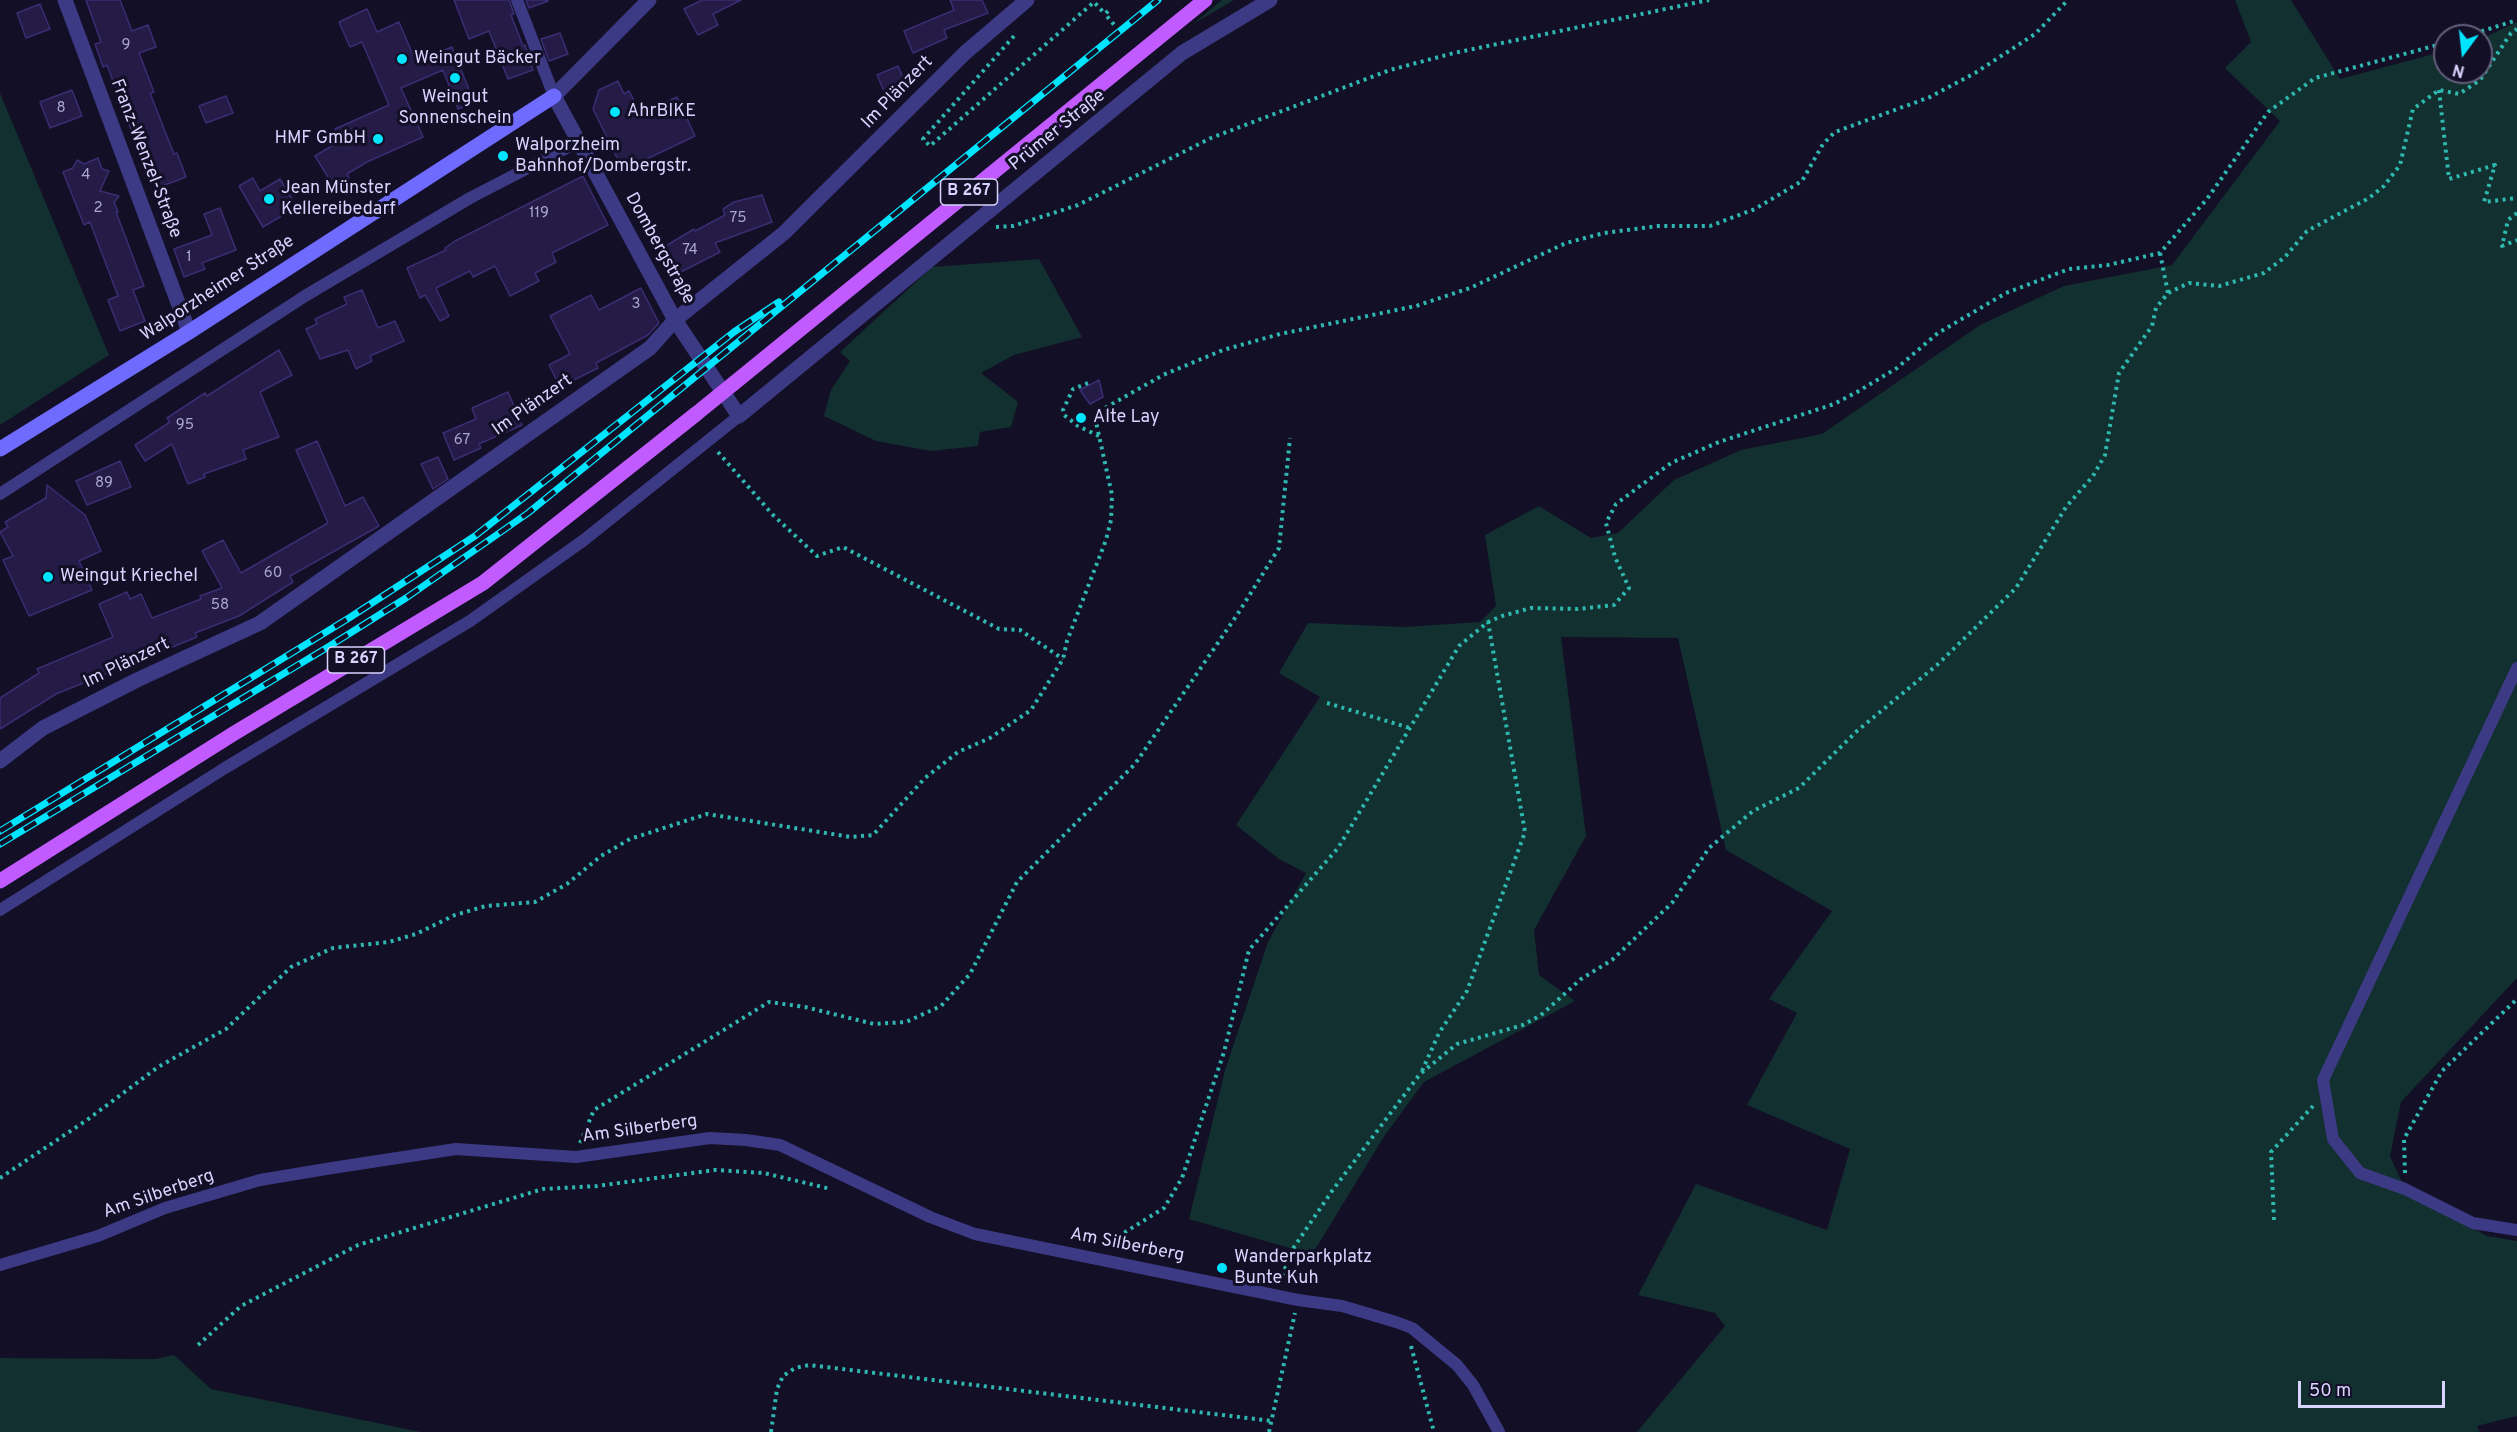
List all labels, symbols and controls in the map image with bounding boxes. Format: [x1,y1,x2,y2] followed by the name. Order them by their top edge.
[2433,24,2493,84] north arrow
[122,37,130,55] house number: 9
[414,48,541,70] place label: Weingut Bäcker
[395,52,409,66] marker: Weingut Bäcker
[858,52,938,134] street label: Im Plänzert
[2451,58,2467,81] text: N
[448,71,462,85] marker: Weingut Sonnenschein
[105,76,185,242] street label: Franz-Wenzel-Straße
[1006,86,1110,176] street label: Prümer Straße
[398,87,512,130] place label: Weingut Sonnenschein
[56,100,66,118] house number: 8
[627,101,696,123] place label: AhrBIKE
[608,105,622,119] marker: AhrBIKE
[274,128,366,150] place label: HMF GmbH
[371,132,385,146] marker: HMF GmbH
[515,135,691,178] place label: Walporzheim Bahnhof/Dombergstr.
[496,149,510,163] marker: Walporzheim Bahnhof/Dombergstr.
[81,167,91,185] house number: 4
[281,178,396,220] place label: Jean Münster Kellereibedarf
[940,179,998,205] road number: B 267
[619,189,699,309] street label: Dombergstraße
[262,192,276,206] marker: Jean Münster Kellereibedarf
[93,200,103,218] house number: 2
[529,205,549,223] house number: 119
[729,210,747,228] house number: 75
[137,231,299,347] street label: Walporzheimer Straße
[682,242,698,260] house number: 74
[186,249,192,267] house number: 1
[631,296,641,314] house number: 3
[489,370,577,442] street label: Im Plänzert
[1093,407,1159,429] place label: Alte Lay
[1074,411,1088,425] marker: Alte Lay
[176,417,194,435] house number: 95
[454,432,470,450] house number: 67
[95,475,113,493] house number: 89
[264,565,282,583] house number: 60
[60,566,198,588] place label: Weingut Kriechel
[41,570,55,584] marker: Weingut Kriechel
[211,597,229,615] house number: 58
[80,634,174,694] street label: Im Plänzert
[328,647,385,673] road number: B 267
[581,1111,699,1149] street label: Am Silberberg
[101,1166,217,1224] street label: Am Silberberg
[1068,1224,1186,1268] street label: Am Silberberg
[1234,1247,1372,1290] place label: Wanderparkplatz Bunte Kuh
[1215,1261,1229,1275] marker: Wanderparkplatz Bunte Kuh
[2301,1369,2448,1407] scale bar
[2309,1380,2351,1403] text: 50 m

